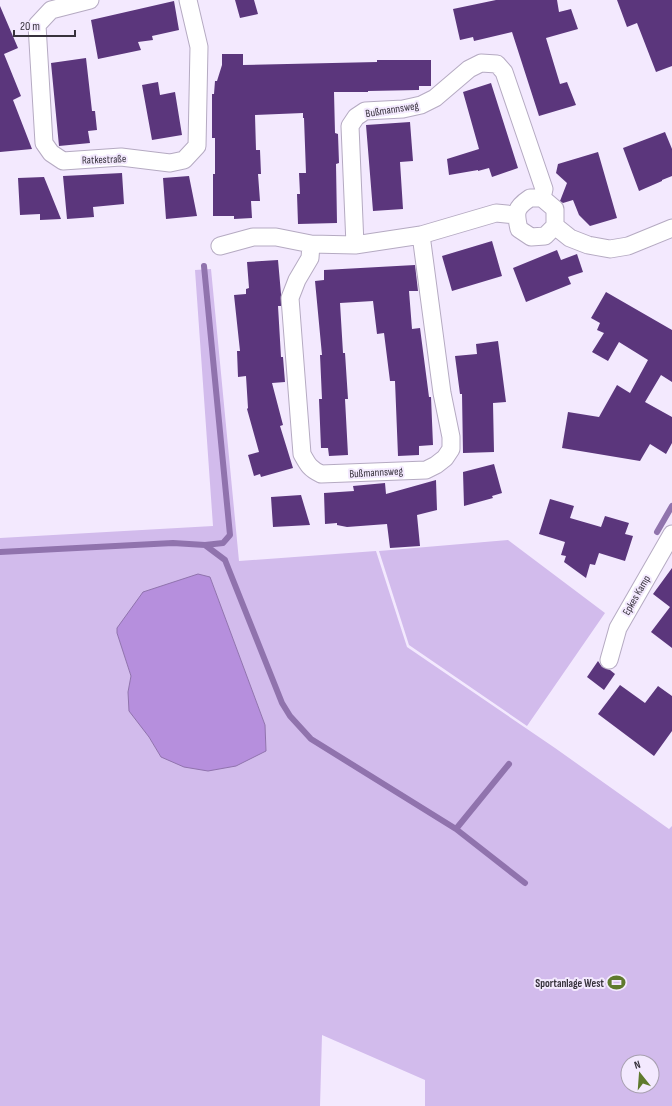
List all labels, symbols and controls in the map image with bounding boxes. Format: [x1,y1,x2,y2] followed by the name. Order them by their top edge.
[14,12,75,38] scale bar
[20,19,40,34] text: 20 m
[365,99,420,120] street label: Bußmannsweg
[82,152,127,167] street label: Ratkestraße
[349,465,404,480] street label: Bußmannsweg
[620,573,653,618] street label: Epkes Kamp
[607,973,627,993] sports icon: Sportanlage West
[535,977,604,990] place label: Sportanlage West
[620,1054,660,1094] north arrow
[633,1058,642,1072] text: N

